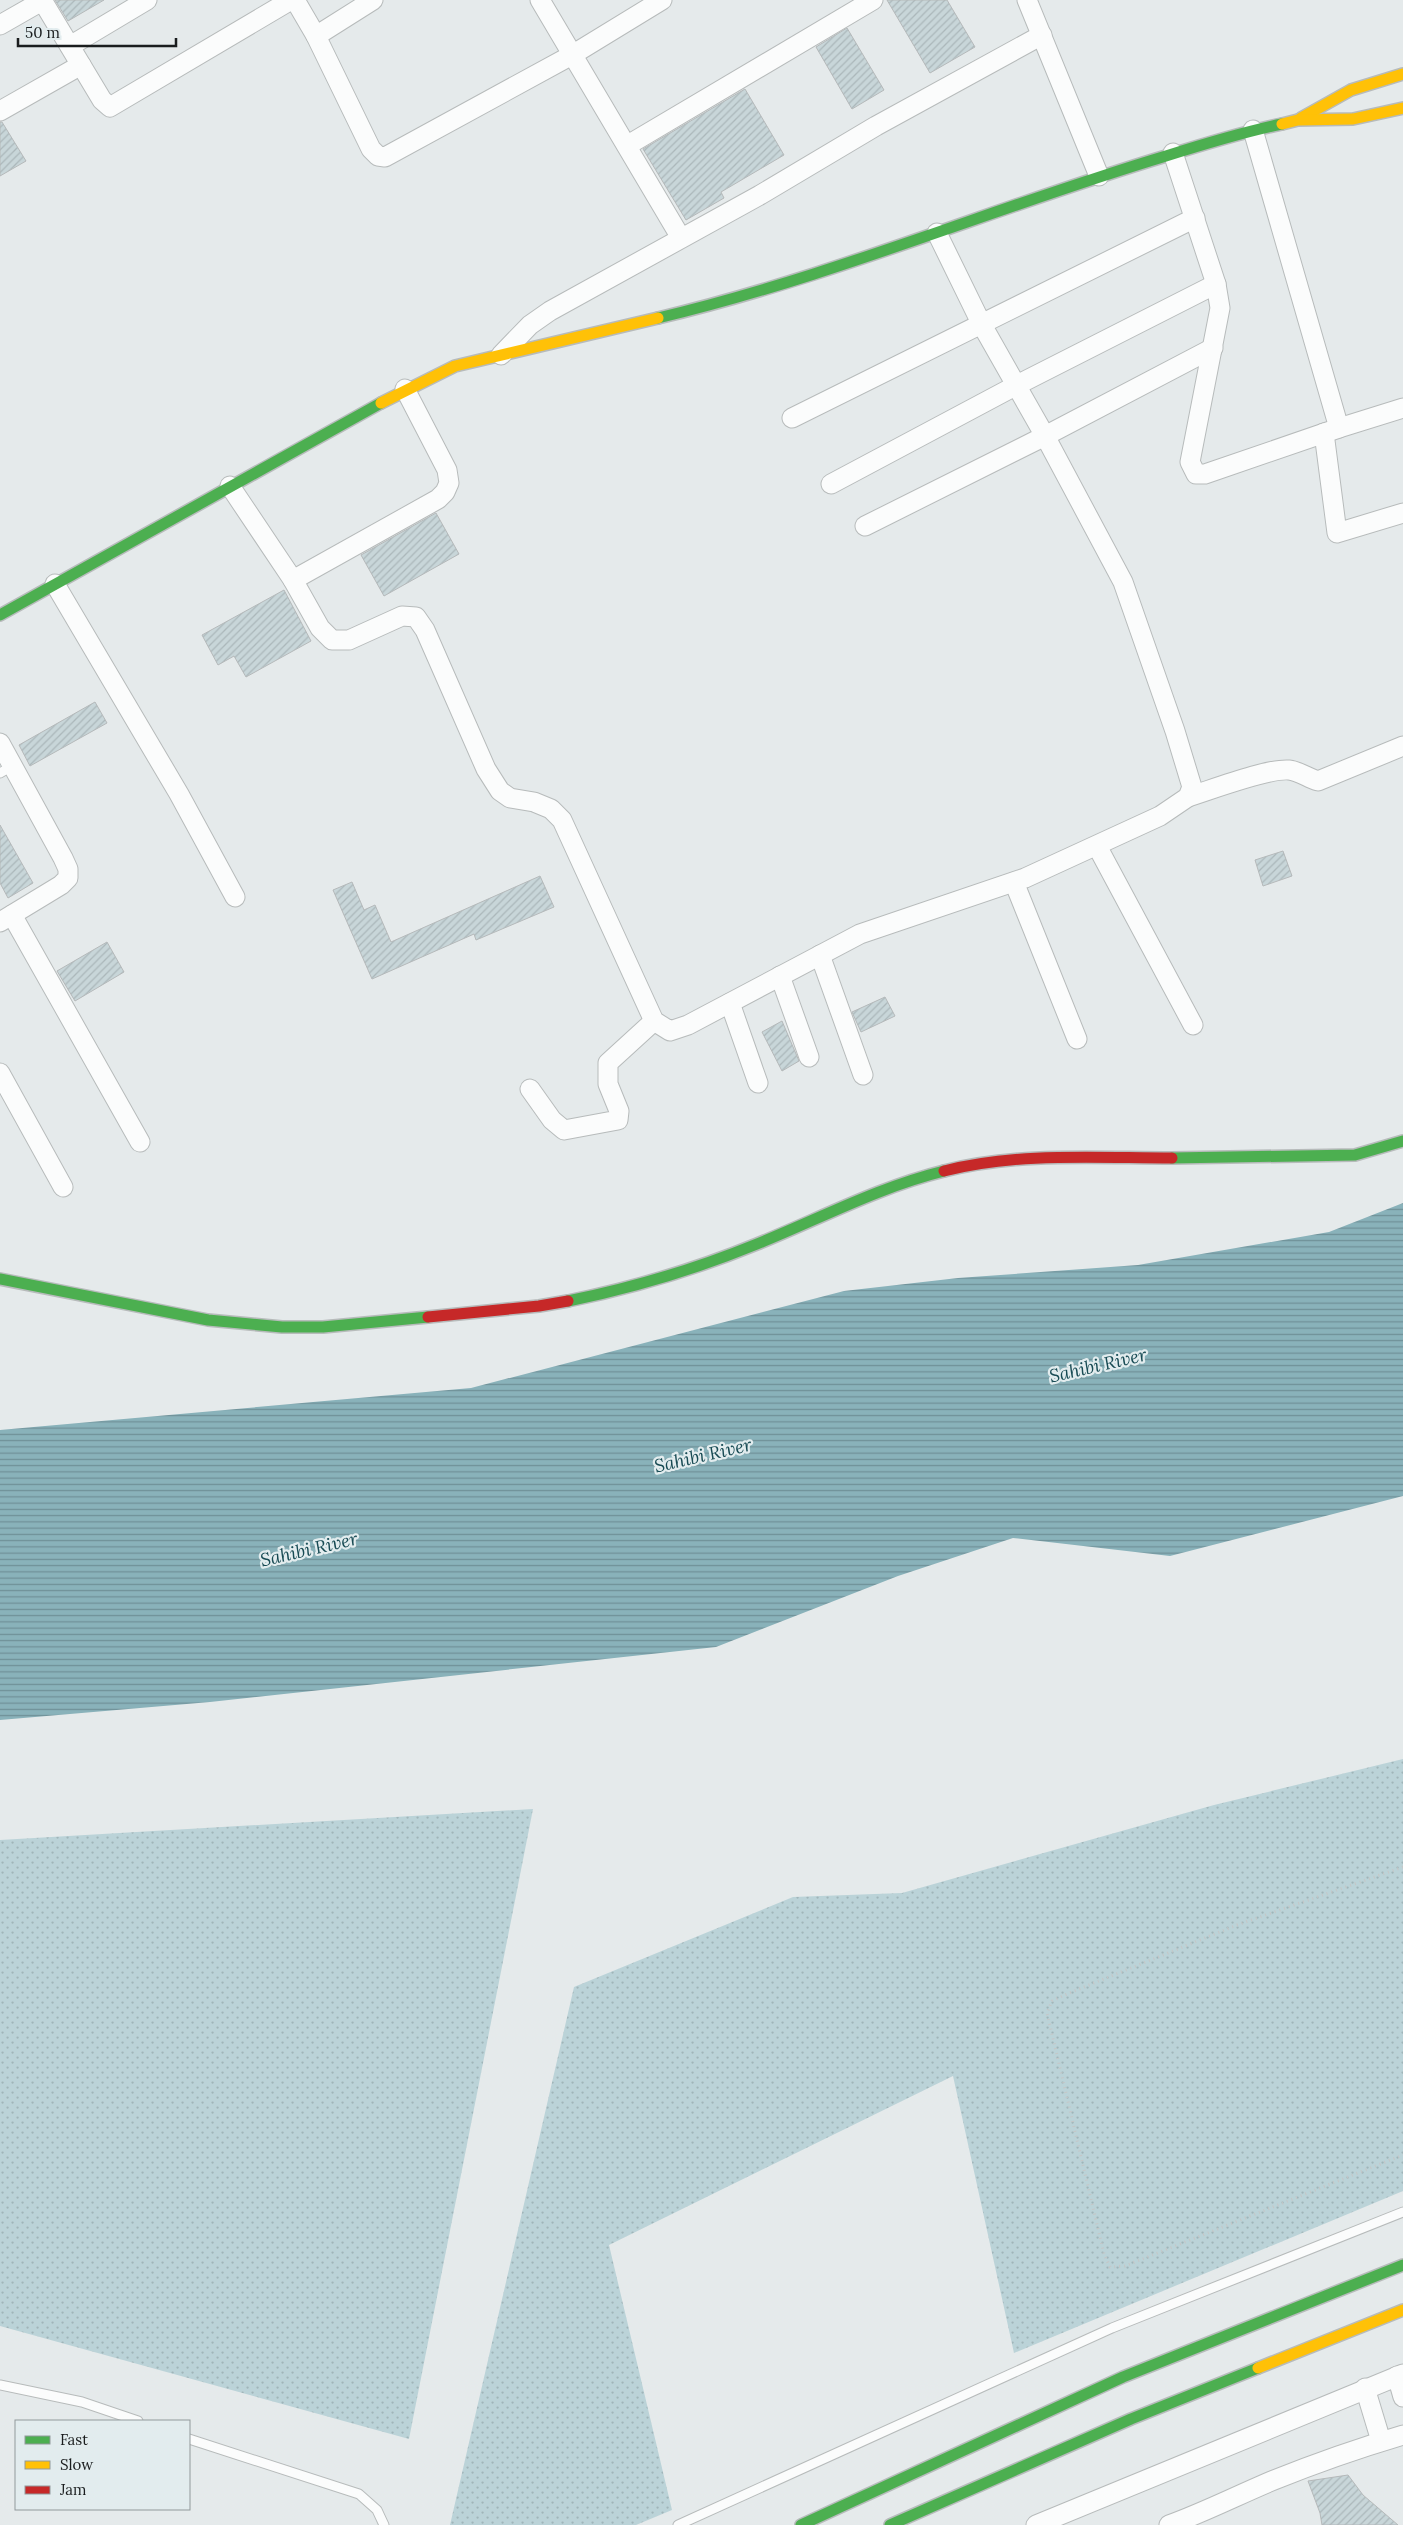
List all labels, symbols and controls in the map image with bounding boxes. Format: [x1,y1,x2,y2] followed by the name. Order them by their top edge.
[18,15,175,47] scale bar
[25,23,60,42] text: 50 m
[1047,1342,1150,1387] water label: Sahibi River
[652,1432,755,1477] water label: Sahibi River
[258,1526,361,1571] water label: Sahibi River
[15,2420,190,2510] legend
[60,2430,88,2449] text: Fast
[60,2455,93,2474] text: Slow
[59,2480,87,2499] text: Jam

